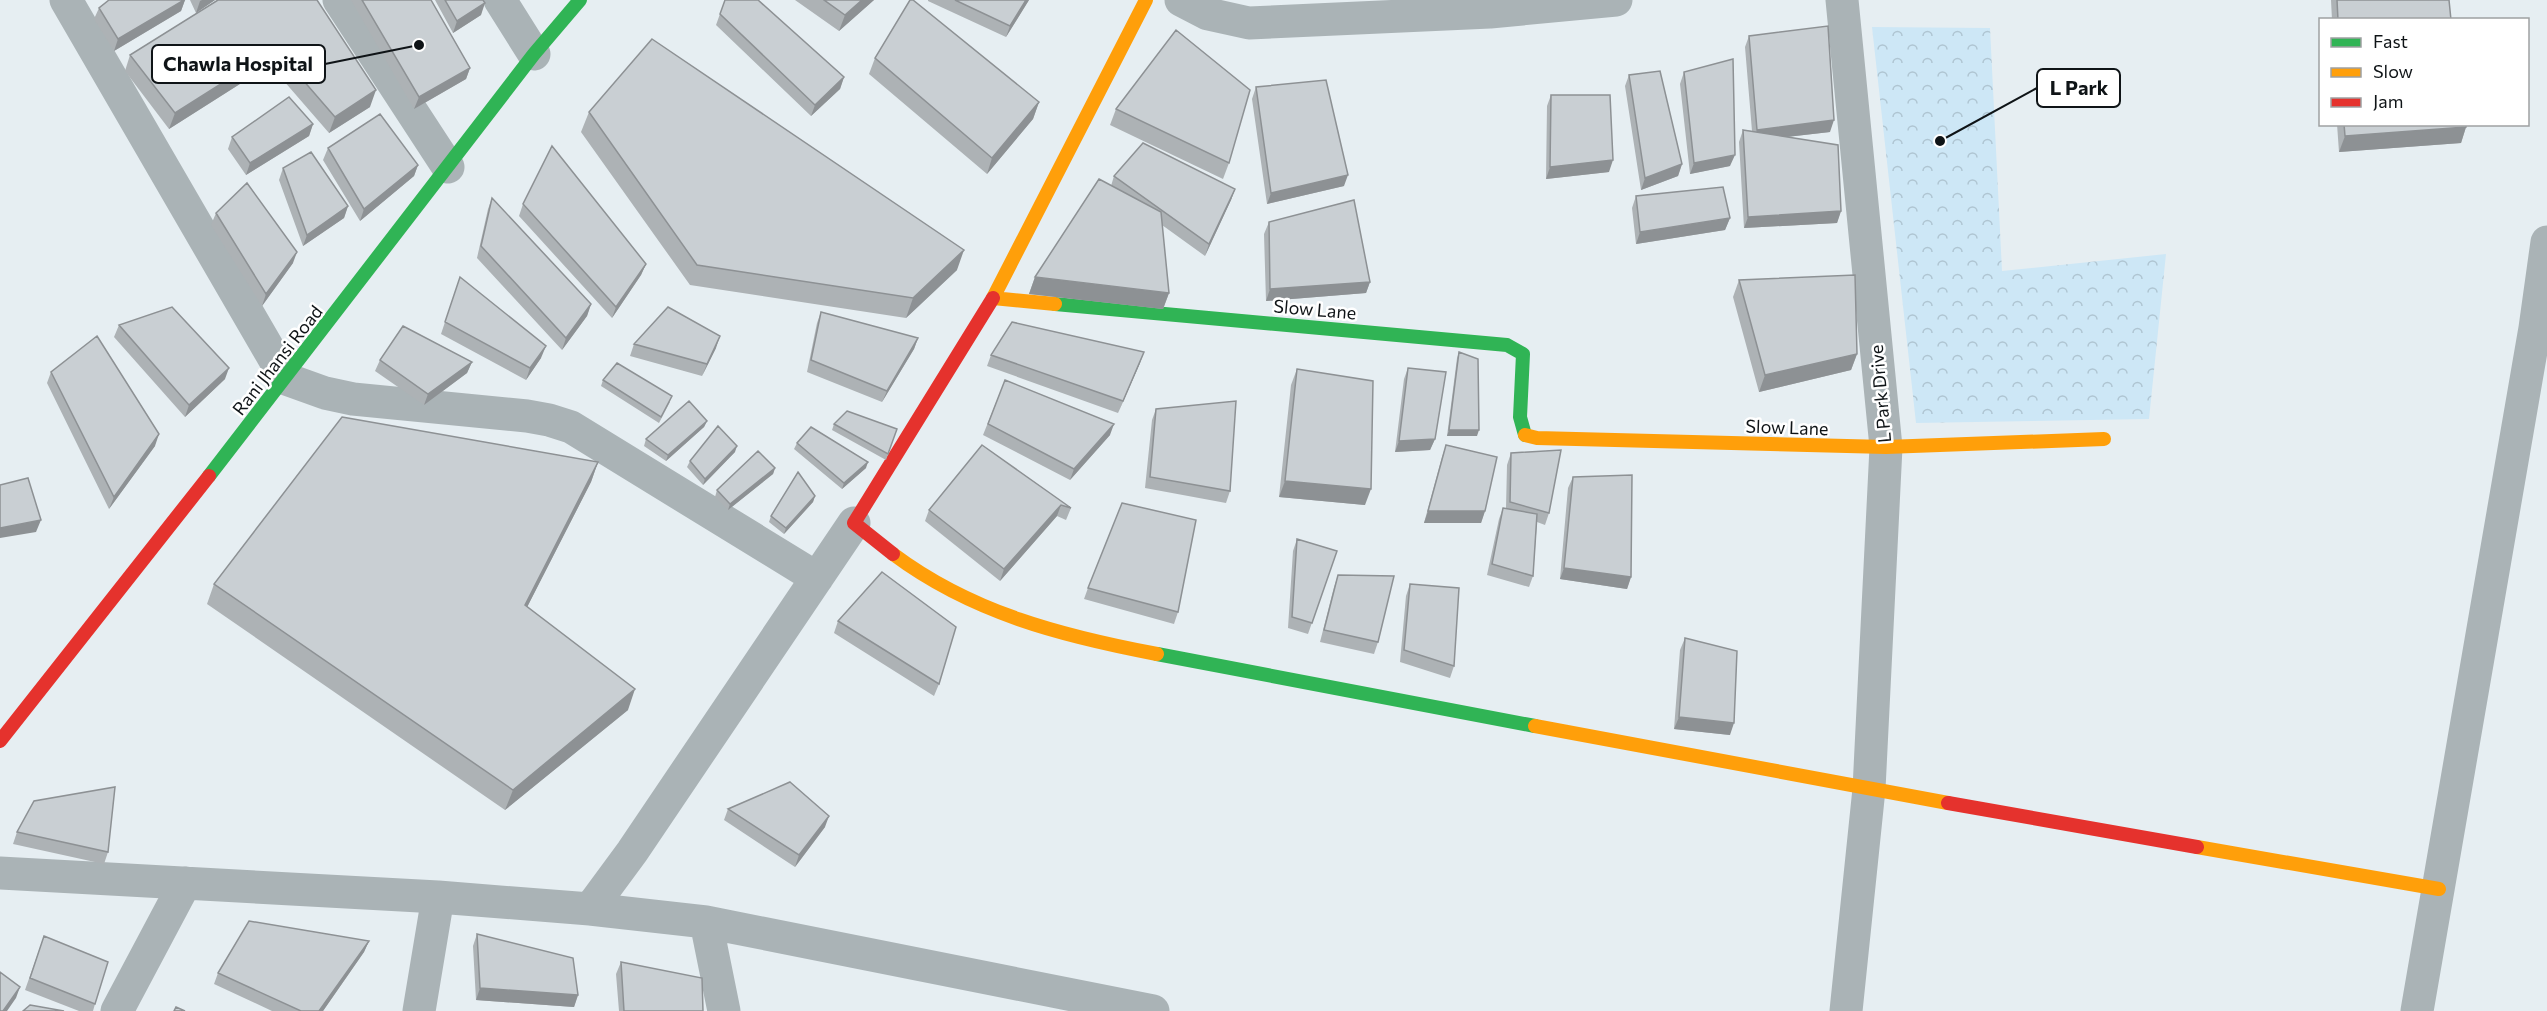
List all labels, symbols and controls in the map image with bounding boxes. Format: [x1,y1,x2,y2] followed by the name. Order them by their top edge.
[2319,18,2529,126] legend
[2373,30,2408,52] text: Fast
[152,45,325,83] callout: Chawla Hospital
[163,51,313,75] text: Chawla Hospital
[2373,60,2413,82] text: Slow
[2037,69,2120,107] callout: L Park
[2050,75,2109,99] text: L Park
[2373,90,2403,112] text: Jam
[1273,294,1357,324] street label: Slow Lane
[227,301,327,419] street label: Rani Jhansi Road
[1865,344,1895,444] street label: L Park Drive
[1745,415,1829,439] street label: Slow Lane

